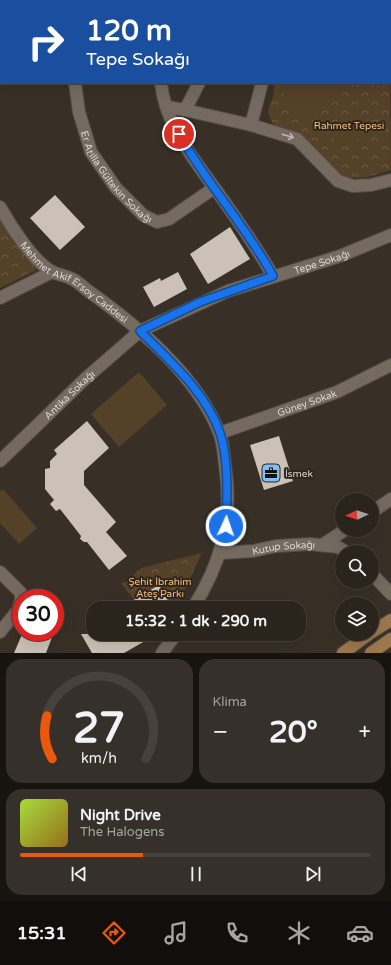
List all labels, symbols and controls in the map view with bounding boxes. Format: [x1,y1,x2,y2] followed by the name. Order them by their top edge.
[86,14,172,48] text: 120 m
[20,16,72,68] icon: right
[86,48,190,70] text: Tepe Sokağı
[162,117,196,151] pin
[314,120,384,132] park label: Rahmet Tepesi
[168,123,190,145] icon: arrive
[78,130,154,226] street label: Er Atilla Gültekin Sokağı
[281,133,294,140] one-way arrow
[17,239,130,326] street label: Mehmet Akif Ersoy Caddesi
[293,248,352,277] street label: Tepe Sokağı
[42,368,98,422] street label: Antika Sokağı
[276,387,339,419] street label: Güney Sokak
[260,462,282,484] office icon: İsmek
[285,468,313,480] place label: İsmek
[335,493,379,537] north arrow
[335,493,379,641] map controls
[205,505,247,547] position arrow
[251,539,316,558] street label: Kutup Sokağı
[335,545,379,589] button: search
[128,576,192,600] park label: Şehit İbrahim Ateş Parkı
[12,589,64,641] speed limit sign: 30
[335,597,379,641] button: layers
[125,612,267,630] text: 15:32 · 1 dk · 290 m
[213,694,247,710] text: Klima
[73,704,125,754] text: 27
[269,714,318,751] text: 20°
[213,719,228,745] text: −
[359,719,371,745] text: +
[81,750,117,767] text: km/h
[80,806,161,824] text: Night Drive
[80,824,164,840] text: The Halogens
[68,863,90,885] icon: previous
[185,863,207,885] icon: pause
[302,863,324,885] icon: next
[100,919,128,947] icon: directions
[162,919,190,947] icon: music
[223,919,251,947] icon: phone
[285,919,313,947] icon: climate
[346,919,374,947] icon: car
[17,922,67,944] text: 15:31

